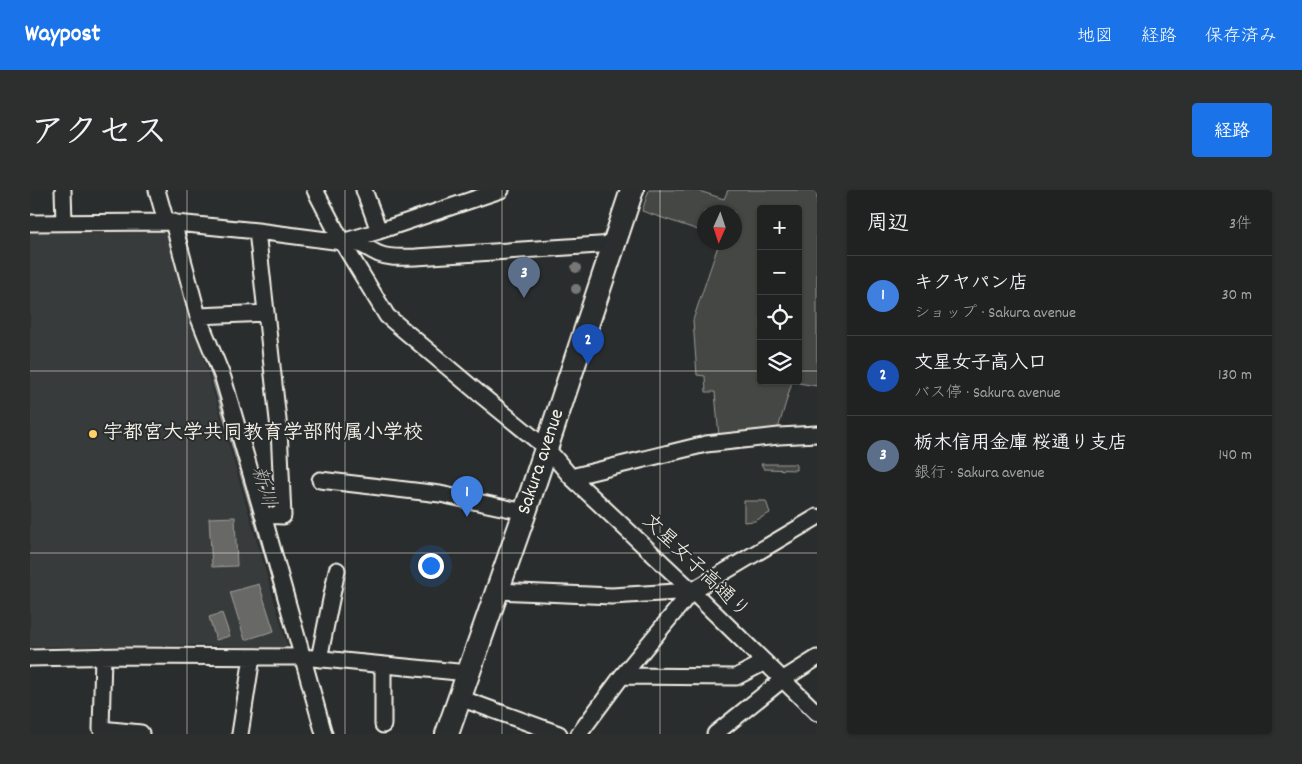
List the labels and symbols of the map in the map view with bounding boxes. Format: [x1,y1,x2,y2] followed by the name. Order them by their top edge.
[697,205,742,250] north arrow
[508,257,540,298] pin: 3
[572,324,604,365] pin: 2
[511,405,572,518] street label: Sakura avenue
[103,420,423,448] place label: 宇都宮大学共同教育学部附属小学校
[87,428,99,440] marker: 宇都宮大学共同教育学部附属小学校
[242,463,282,511] water label: 新川
[451,476,483,517] pin: 1
[635,508,755,626] street label: 文星女子高通り
[418,553,444,579] your location

